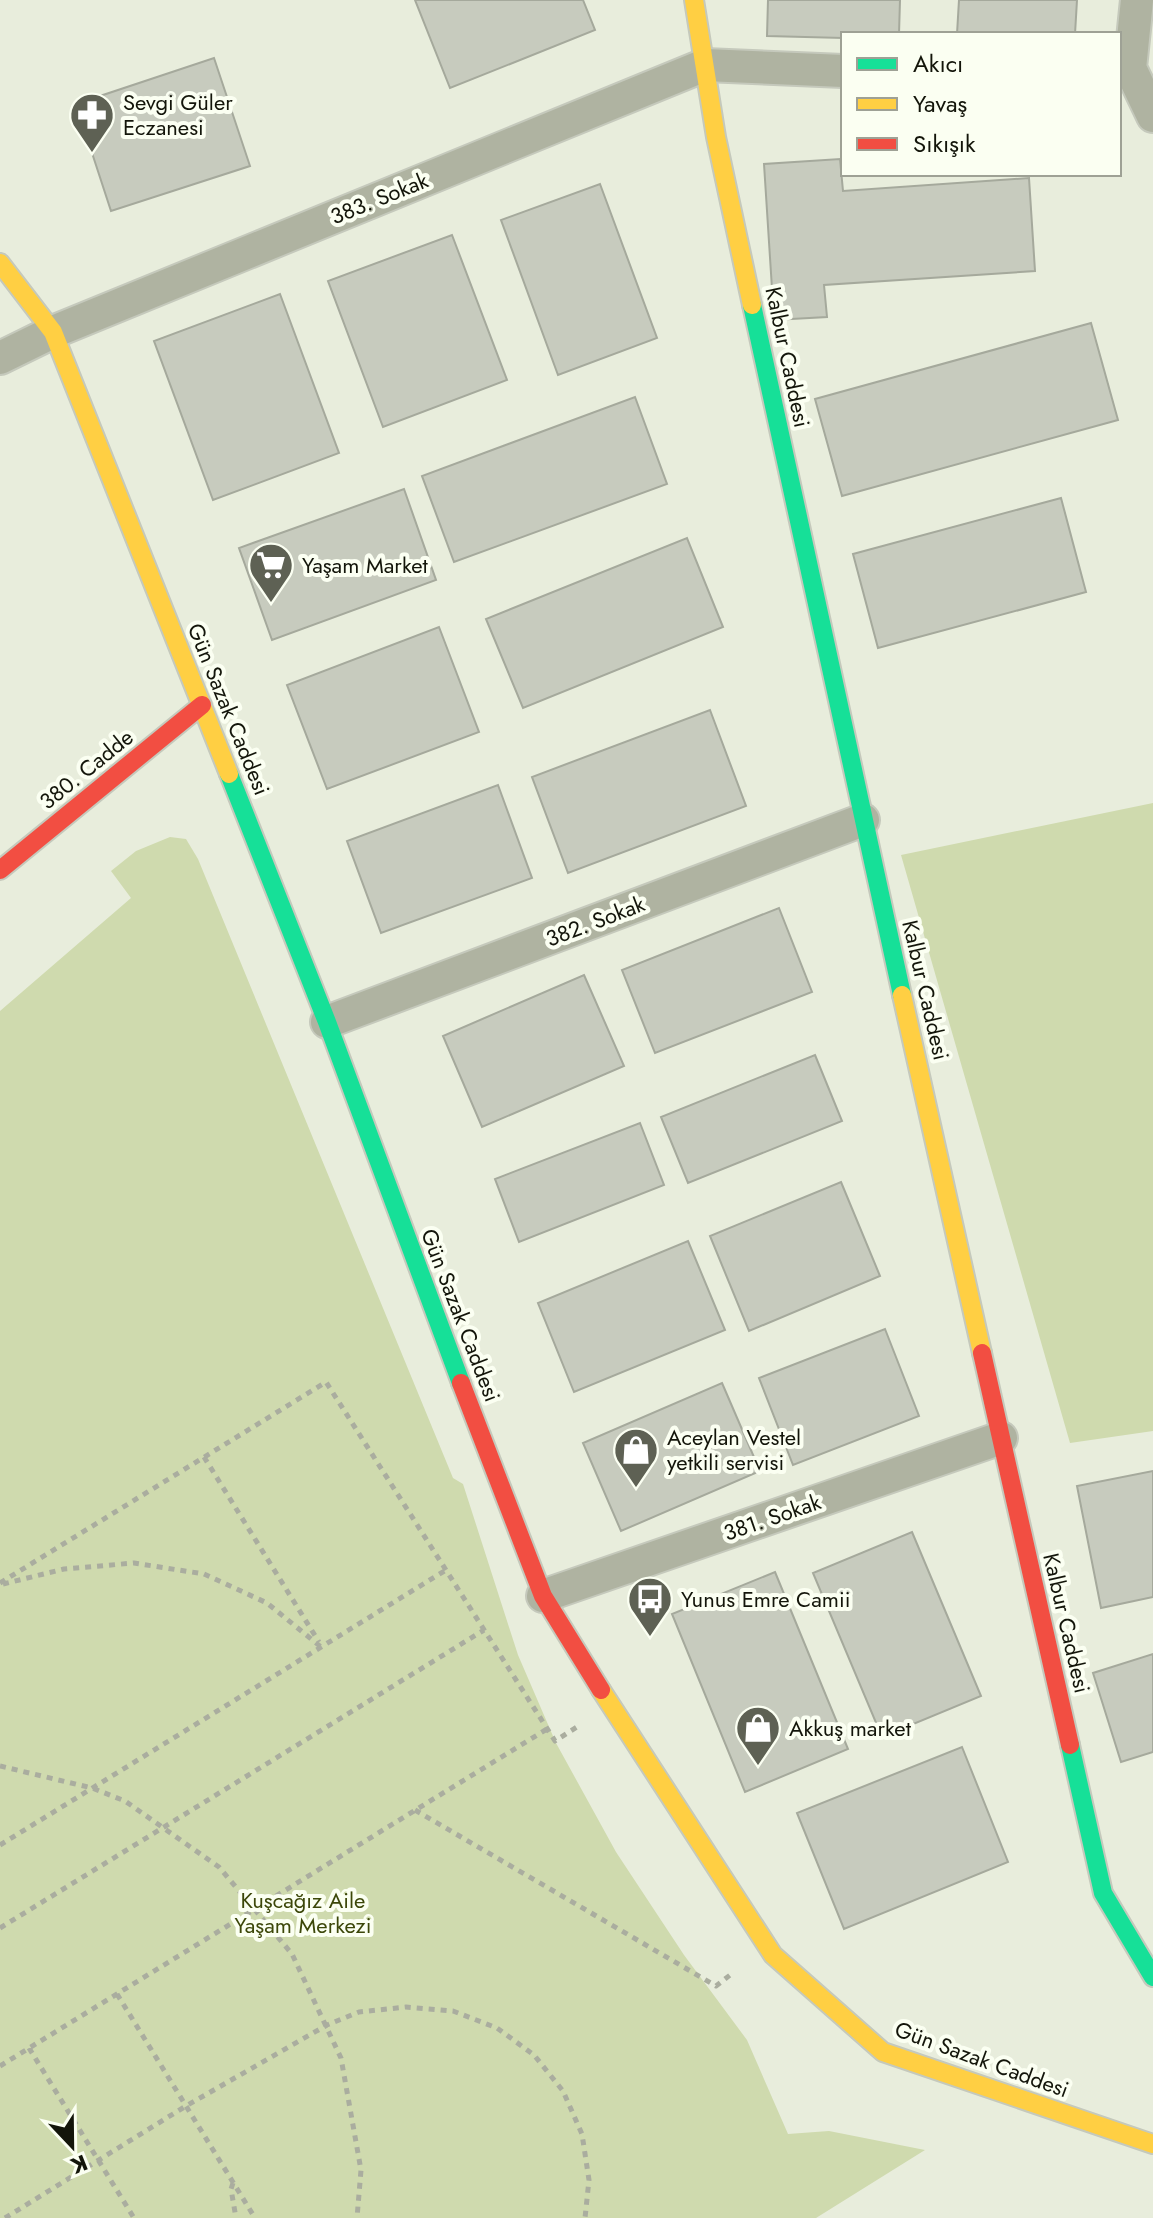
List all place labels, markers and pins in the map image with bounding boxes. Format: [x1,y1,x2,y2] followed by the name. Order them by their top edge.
[123,86,233,143] place label: Sevgi Güler Eczanesi
[68,91,116,154] pharmacy icon: Sevgi Güler Eczanesi
[247,541,295,604] supermarket icon: Yaşam Market
[302,549,429,581] place label: Yaşam Market
[667,1421,801,1478] place label: Aceylan Vestel yetkili servisi
[612,1426,660,1489] shop icon: Aceylan Vestel yetkili servisi
[626,1575,674,1638] bus stop icon: Yunus Emre Camii
[681,1583,850,1615] place label: Yunus Emre Camii
[734,1704,782,1767] shop icon: Akkuş market
[789,1712,912,1744] place label: Akkuş market

